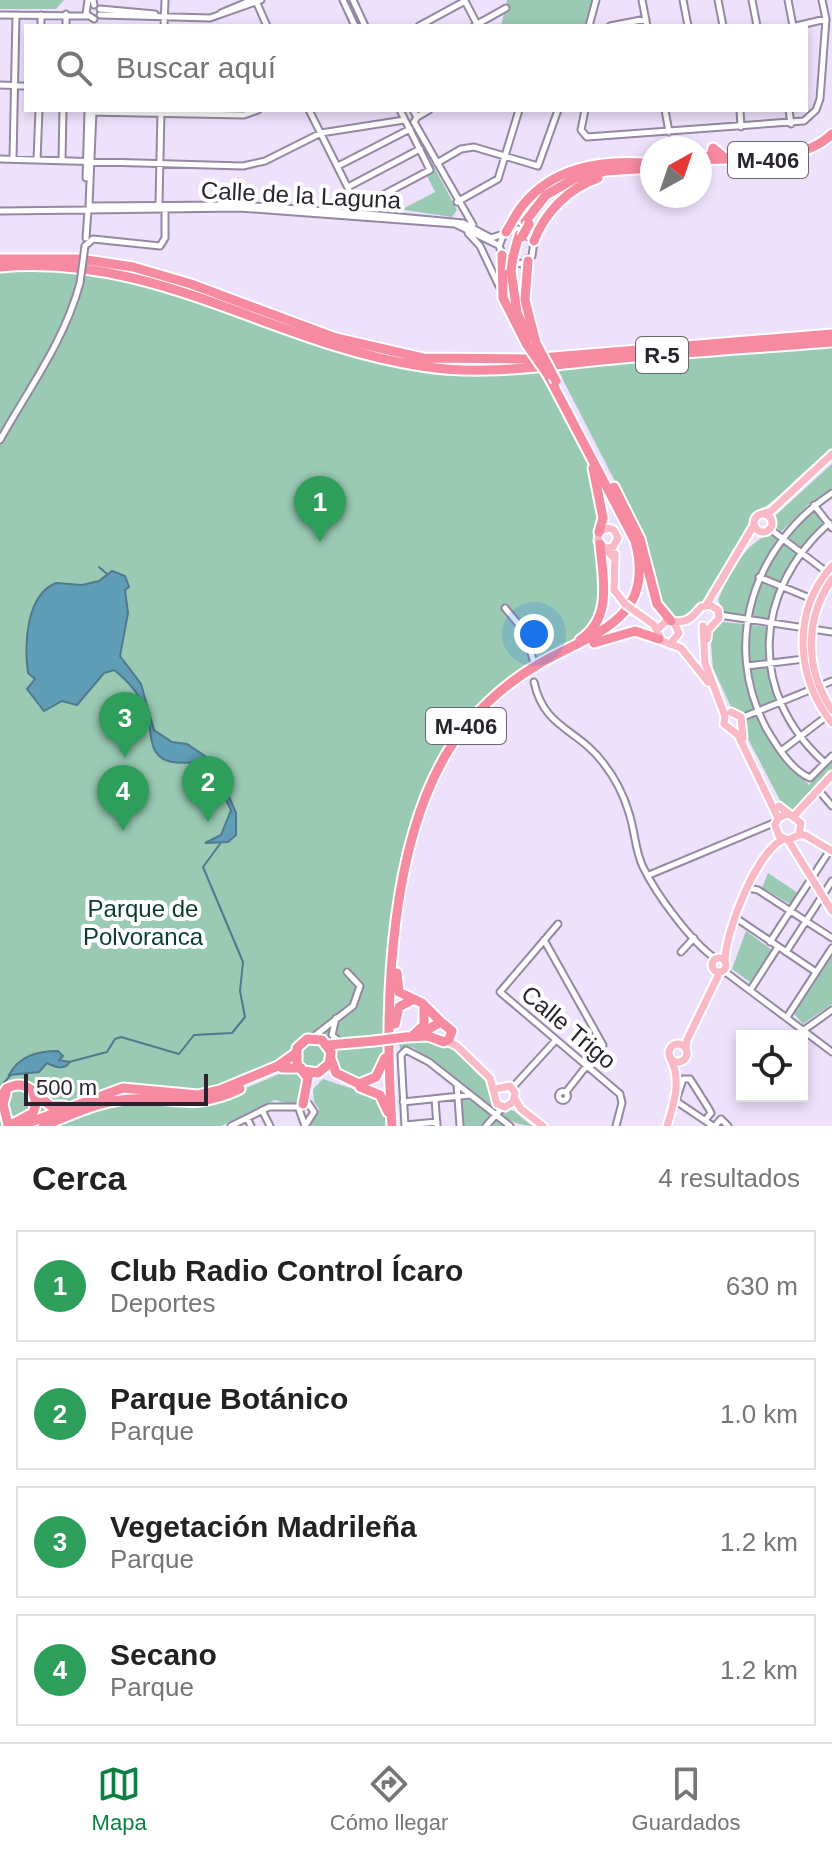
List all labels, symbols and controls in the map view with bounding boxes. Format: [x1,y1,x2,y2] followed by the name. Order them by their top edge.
[24,24,808,112] search box
[52,46,96,90] icon: search
[116,51,276,84] text: Buscar aquí
[640,136,712,208] north arrow
[728,142,808,178] road number: M-406
[200,176,402,214] street label: Calle de la Laguna
[636,337,688,373] road number: R-5
[294,476,346,542] pin: 1
[514,614,554,654] your location
[99,692,151,758] pin: 3
[426,708,506,744] road number: M-406
[182,756,234,822] pin: 2
[97,765,149,831] pin: 4
[83,895,204,950] park label: Parque de Polvoranca
[516,980,622,1074] street label: Calle Trigo
[736,1030,808,1102] map controls
[736,1030,808,1102] button: locate
[24,1070,208,1106] scale bar
[36,1075,97,1100] text: 500 m
[32,1159,127,1197] text: Cerca
[658,1163,800,1193] text: 4 resultados
[110,1254,463,1287] text: Club Radio Control Ícaro
[53,1271,67,1301] text: 1
[726,1271,798,1301] text: 630 m
[110,1288,216,1318] text: Deportes
[110,1382,348,1415] text: Parque Botánico
[53,1399,67,1429] text: 2
[720,1399,798,1429] text: 1.0 km
[110,1416,194,1446] text: Parque
[110,1510,417,1543] text: Vegetación Madrileña
[53,1527,67,1557] text: 3
[720,1527,798,1557] text: 1.2 km
[110,1544,194,1574] text: Parque
[110,1638,217,1671] text: Secano
[53,1655,67,1685] text: 4
[720,1655,798,1685] text: 1.2 km
[110,1672,194,1702] text: Parque
[92,1762,147,1836] tab: Mapa
[330,1762,448,1836] tab: Cómo llegar
[632,1762,740,1836] tab: Guardados

